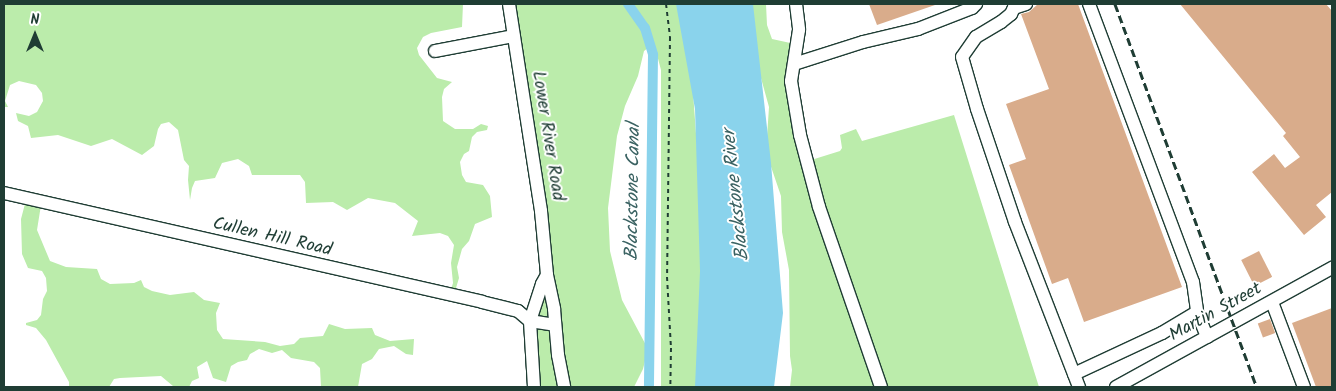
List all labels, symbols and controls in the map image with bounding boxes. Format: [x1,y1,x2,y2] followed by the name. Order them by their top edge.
[31,9,39,31] text: N
[10,10,60,60] north arrow
[526,70,568,202] street label: Lower River Road
[621,123,647,261] water label: Blackstone Canal
[719,128,755,262] water label: Blackstone River
[210,214,334,262] street label: Cullen Hill Road
[1166,279,1266,347] street label: Martin Street

